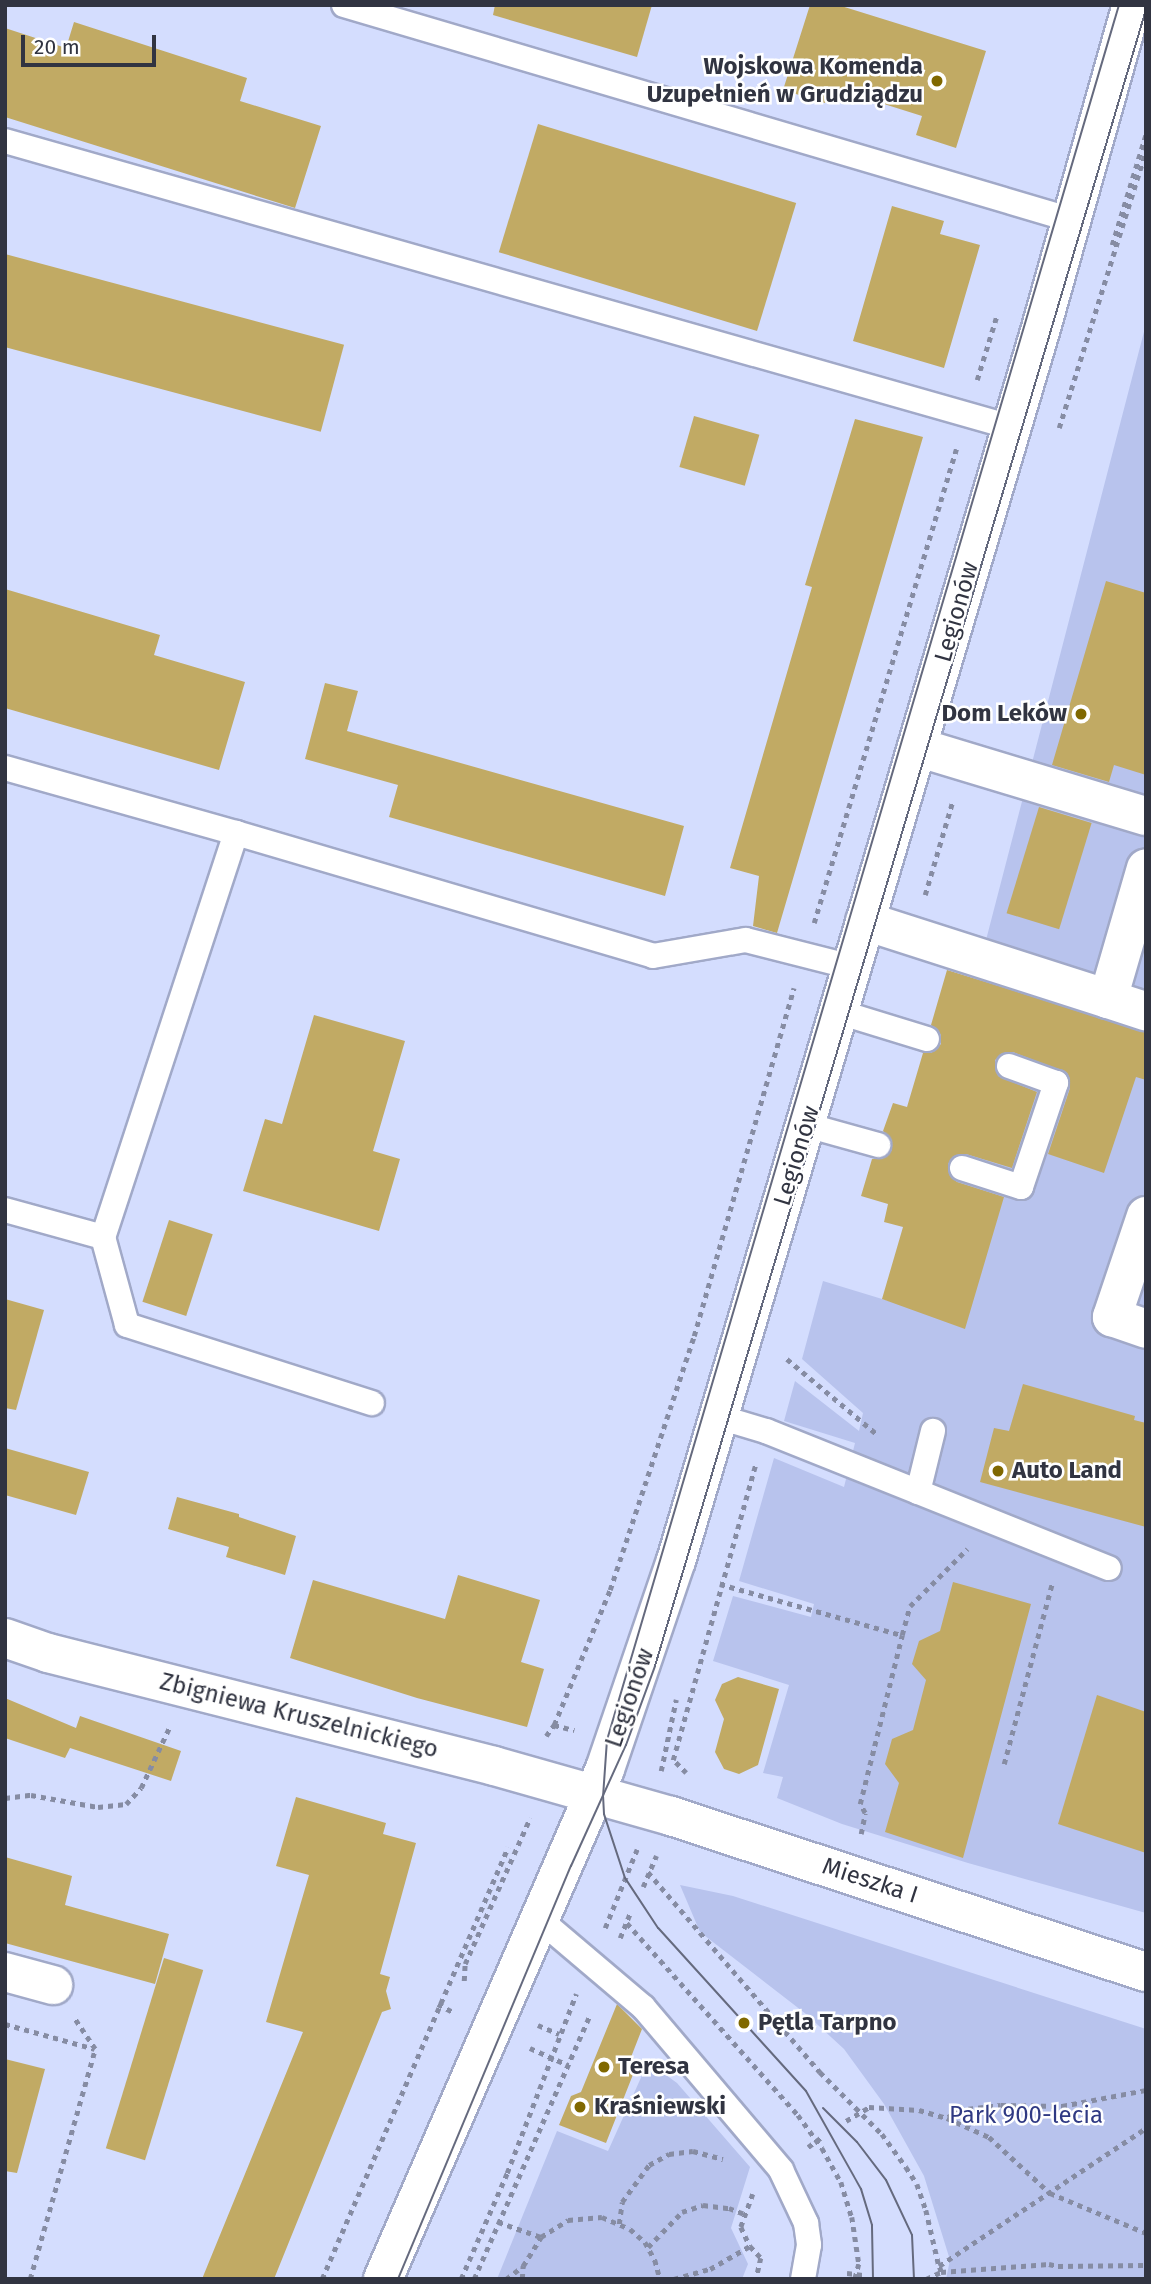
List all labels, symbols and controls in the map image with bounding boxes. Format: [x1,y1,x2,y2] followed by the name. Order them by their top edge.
[24,21,159,65] scale bar
[34,34,80,60] text: 20 m
[647,53,923,109] place label: Wojskowa Komenda Uzupełnień w Grudziądzu
[929,73,945,89] marker: Wojskowa Komenda Uzupełnień w Grudziądzu
[929,559,985,665] street label: Legionów
[942,700,1067,728] place label: Dom Leków
[1073,706,1089,722] marker: Dom Leków
[768,1103,826,1209] street label: Legionów
[1012,1457,1122,1485] place label: Auto Land
[990,1463,1006,1479] marker: Auto Land
[600,1645,660,1751] street label: Legionów
[157,1667,441,1765] street label: Zbigniewa Kruszelnickiego
[819,1852,921,1910] street label: Mieszka I
[758,2009,897,2037] place label: Pętla Tarpno
[736,2015,752,2031] marker: Pętla Tarpno
[618,2053,690,2081] place label: Teresa
[596,2059,612,2075] marker: Teresa
[594,2093,726,2121] place label: Kraśniewski
[572,2099,588,2115] marker: Kraśniewski
[949,2102,1103,2130] park label: Park 900-lecia

